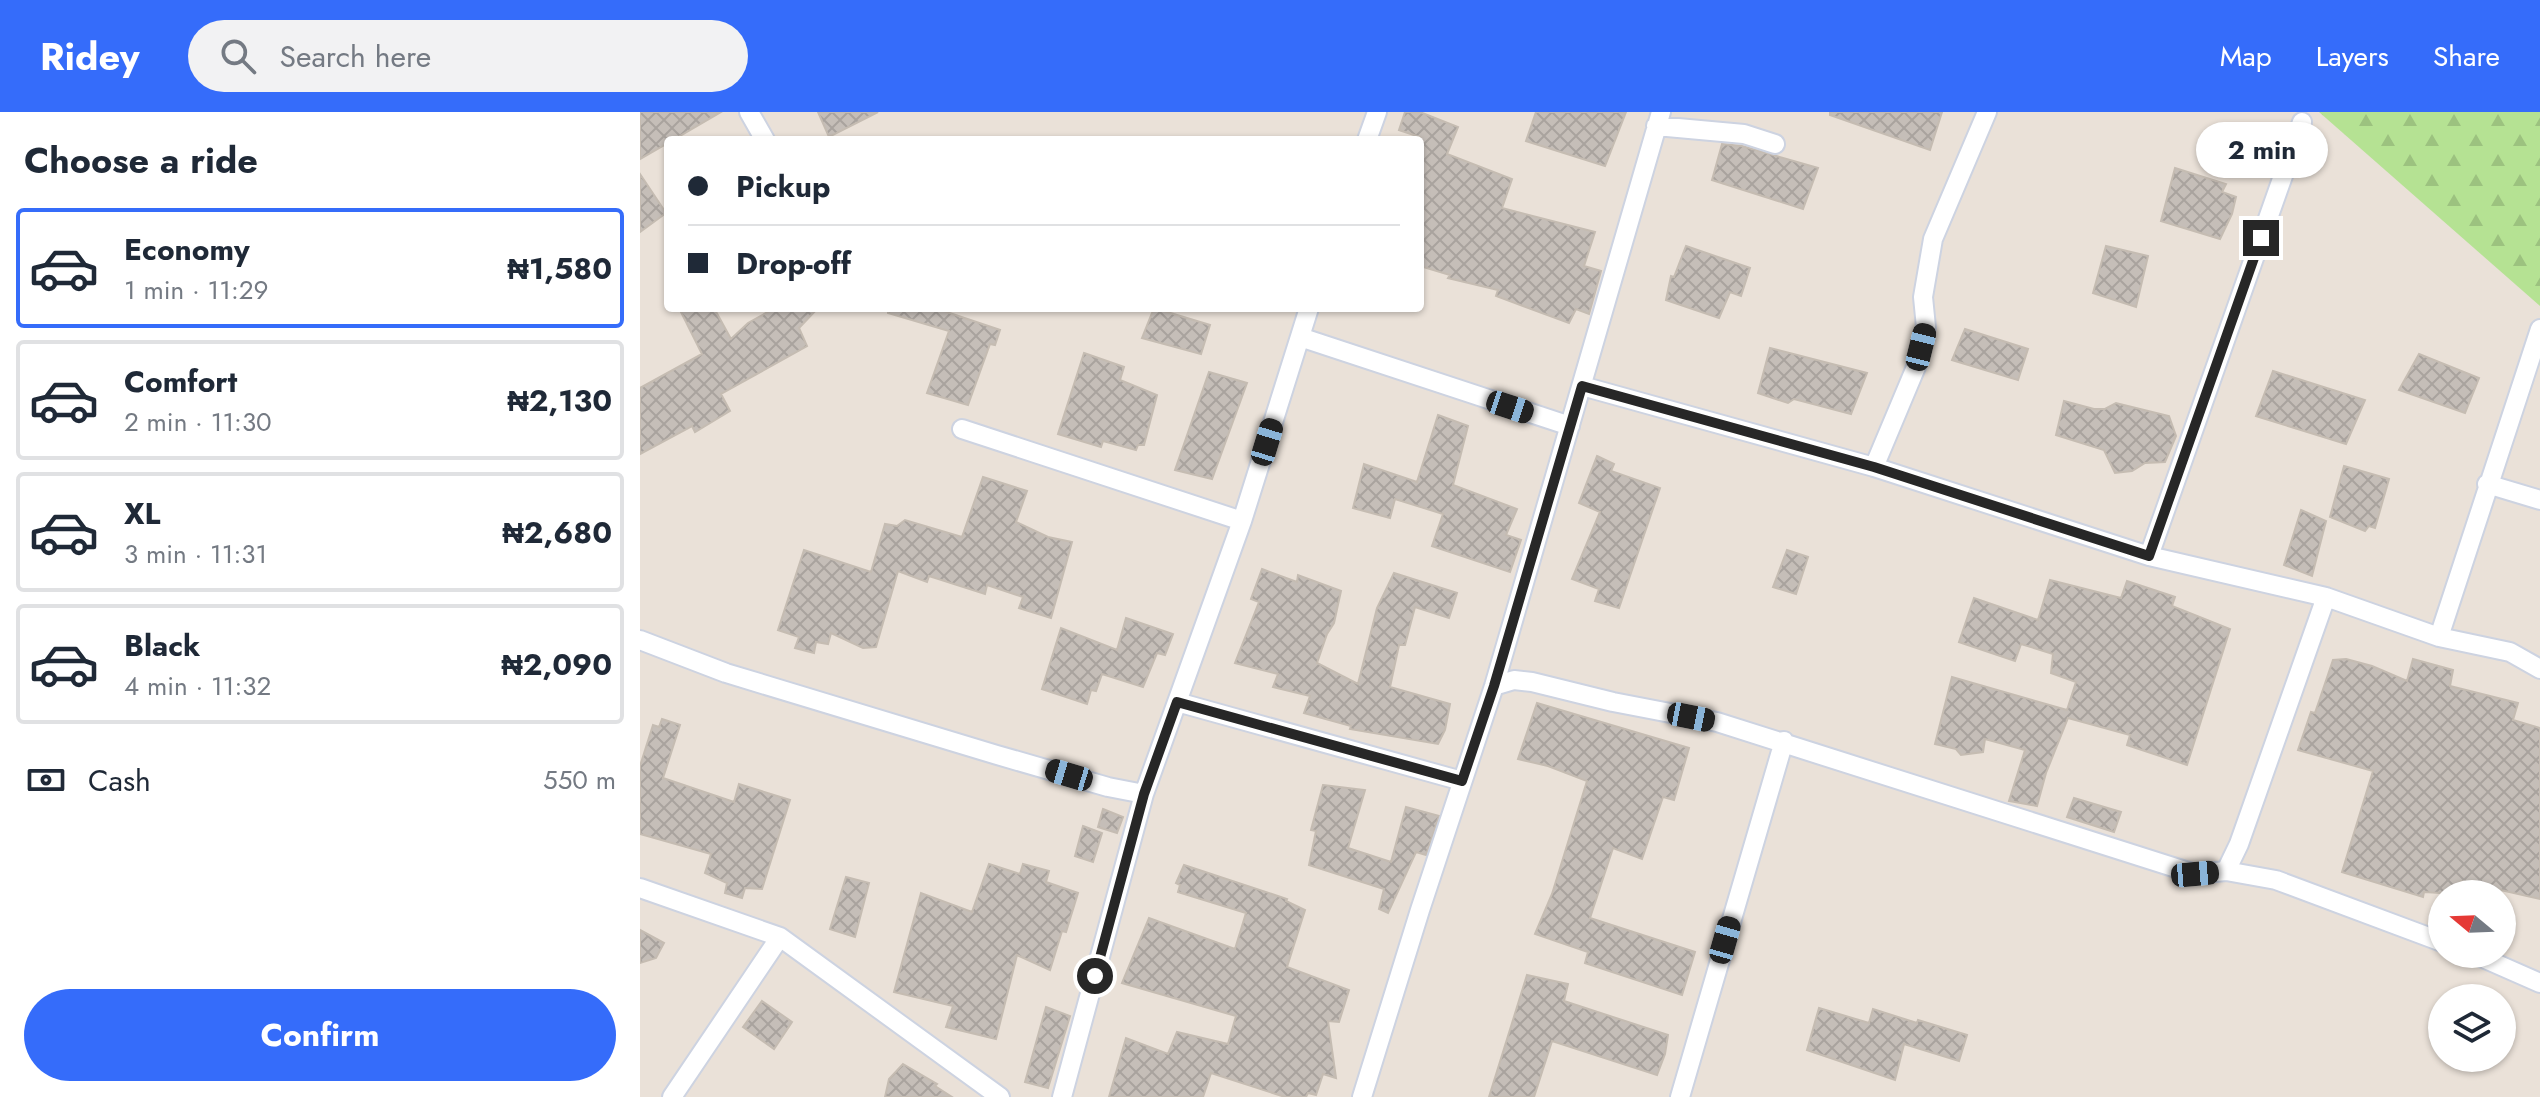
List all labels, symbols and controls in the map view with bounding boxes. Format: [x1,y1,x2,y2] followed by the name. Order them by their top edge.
[188,20,748,92] search box
[40,29,140,84] text: Ridey
[216,34,260,78] icon: search
[280,35,431,78] text: Search here
[2220,36,2272,77] text: Map
[2316,36,2389,77] text: Layers
[2433,36,2500,77] text: Share
[2195,122,2327,178] callout: 2 min
[2228,131,2296,169] text: 2 min
[24,134,258,186] text: Choose a ride
[736,165,831,208] text: Pickup
[2243,220,2279,256] route end
[124,228,250,271] text: Economy
[28,232,100,304] icon: car
[736,242,851,285] text: Drop-off
[507,247,612,290] text: ₦1,580
[124,271,269,309] text: 1 min · 11:29
[1904,321,1938,373] car
[124,360,237,403] text: Comfort
[28,364,100,436] icon: car
[507,379,612,422] text: ₦2,130
[1483,388,1537,426] car
[124,403,272,441] text: 2 min · 11:30
[1249,416,1285,468] car
[124,492,160,535] text: XL
[28,496,100,568] icon: car
[502,511,612,554] text: ₦2,680
[124,535,267,573] text: 3 min · 11:31
[124,624,200,667] text: Black
[28,628,100,700] icon: car
[501,643,612,686] text: ₦2,090
[124,667,271,705] text: 4 min · 11:32
[1665,701,1717,733] car
[1043,757,1095,793] car
[24,758,68,802] icon: cash
[88,759,151,802] text: Cash
[543,761,616,799] text: 550 m
[2170,860,2220,888] car
[2428,880,2516,968] north arrow
[2428,880,2516,1072] map controls
[1707,914,1743,966] car
[1077,958,1113,994] route start
[2428,984,2516,1072] button: layers
[24,989,616,1081] button: Confirm

